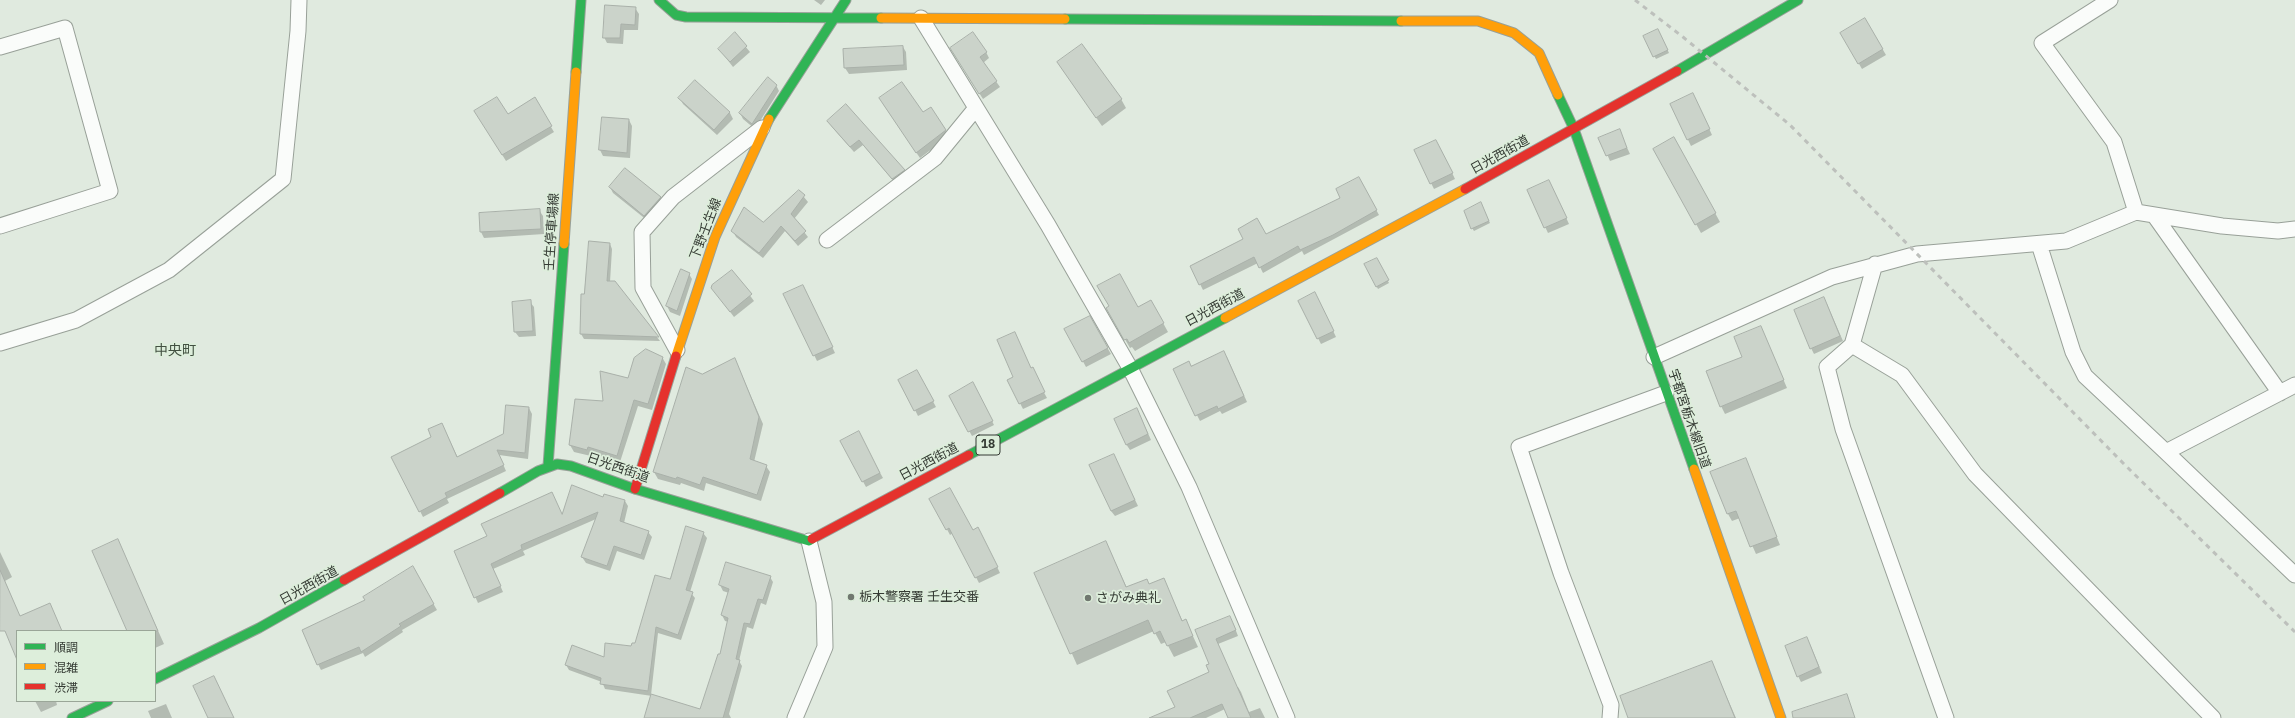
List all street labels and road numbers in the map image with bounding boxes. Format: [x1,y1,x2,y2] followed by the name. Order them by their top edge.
[1468,132,1532,178] street label: 日光西街道
[541,193,563,271] street label: 壬生停車場線
[687,196,725,262] street label: 下野壬生線
[1183,286,1247,330] street label: 日光西街道
[1665,367,1713,471] street label: 宇都宮栃木線旧道
[976,435,1000,455] road number: 18
[897,440,961,484] street label: 日光西街道
[585,450,651,486] street label: 日光西街道
[277,563,341,609] street label: 日光西街道

